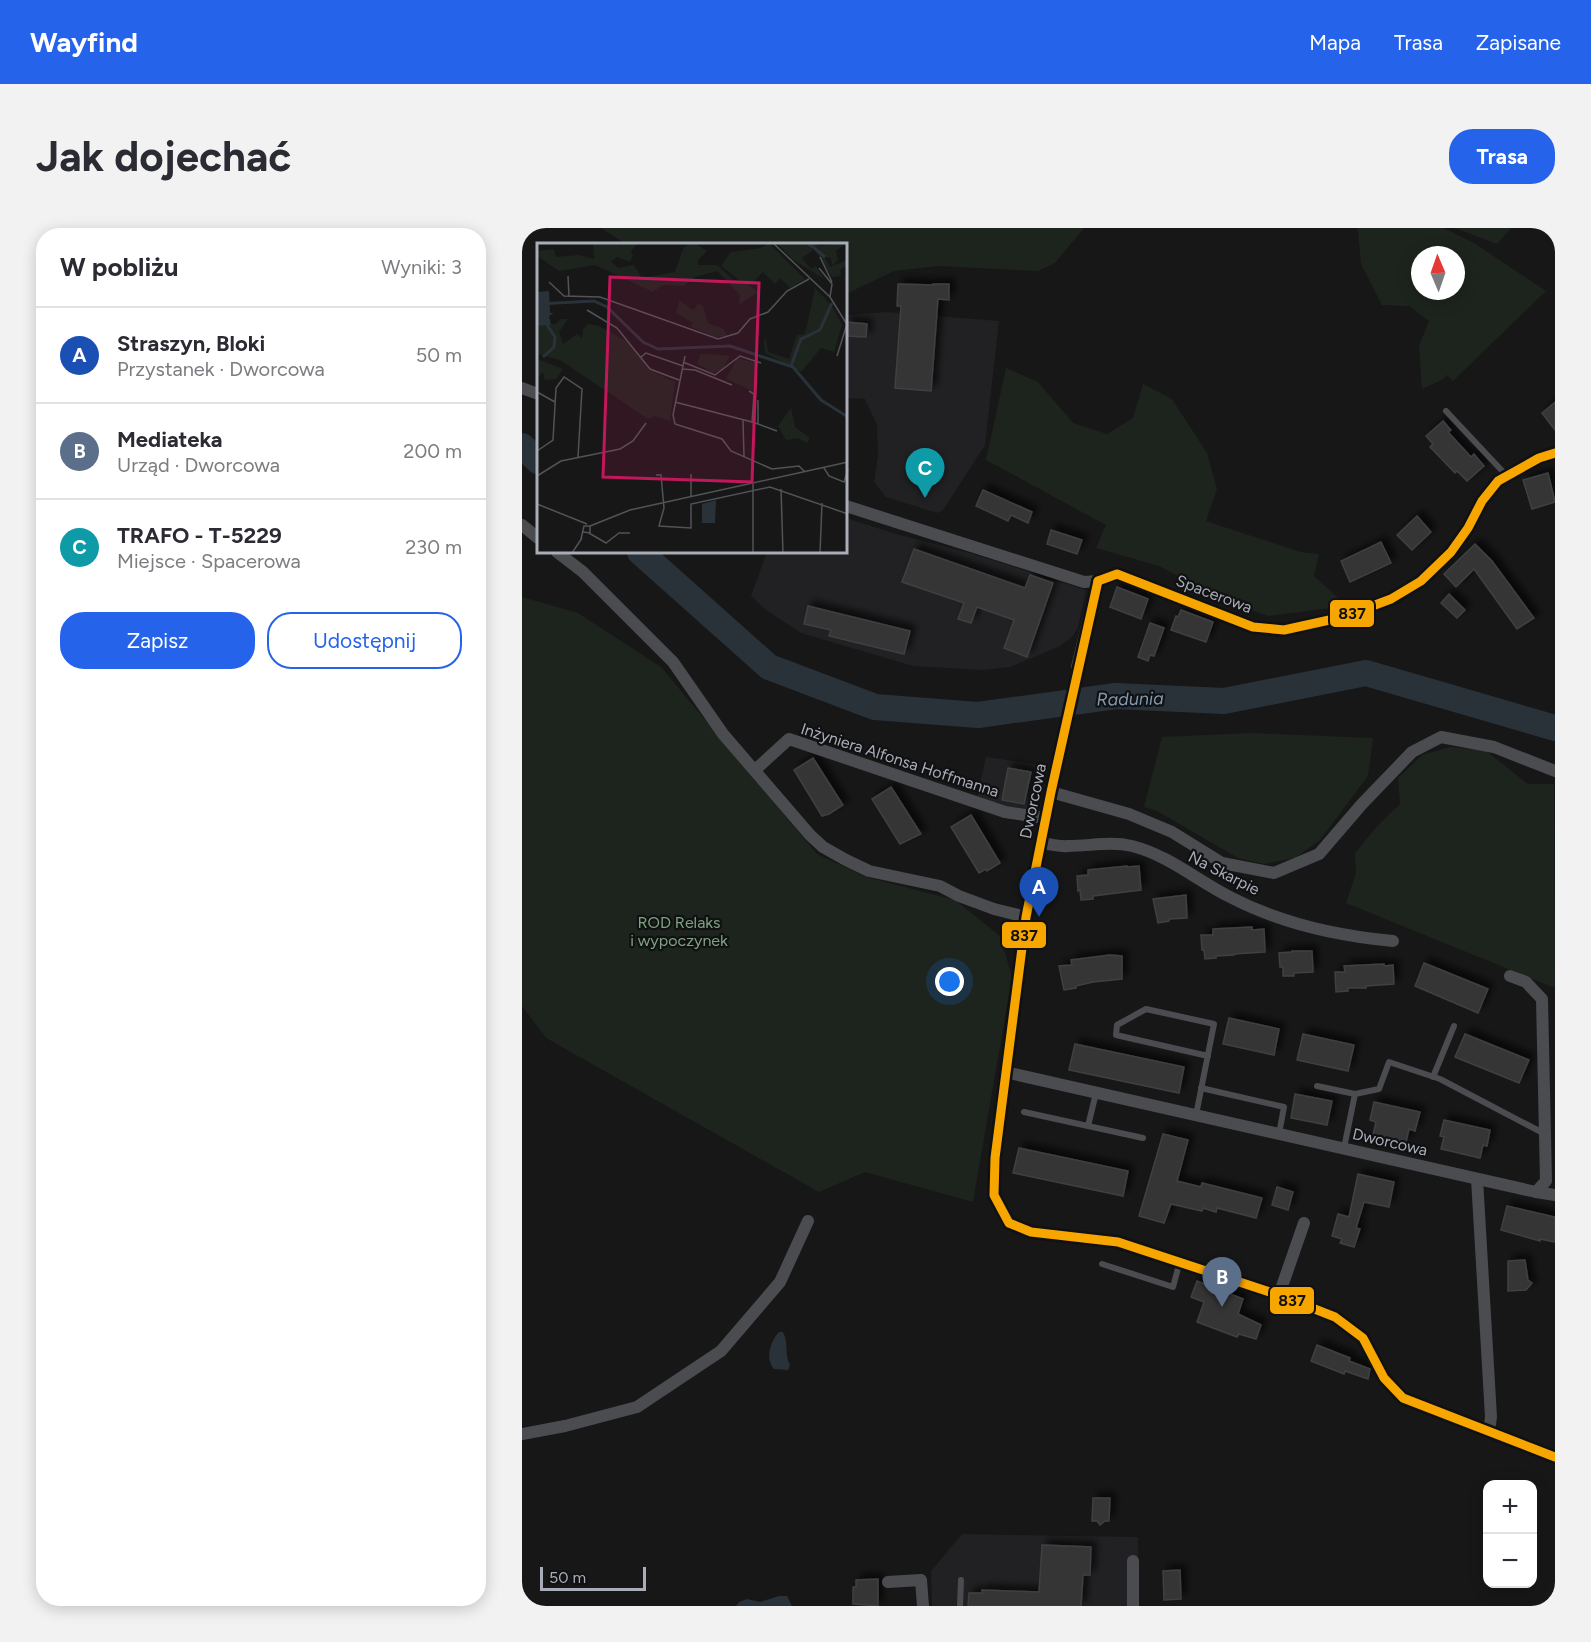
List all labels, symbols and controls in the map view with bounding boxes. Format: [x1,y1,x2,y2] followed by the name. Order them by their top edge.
[30,25,138,59] text: Wayfind
[1309,30,1361,55] text: Mapa
[1394,30,1443,55] text: Trasa
[1476,30,1561,55] text: Zapisane
[1449,129,1555,184] button: Trasa
[36,131,291,182] text: Jak dojechać
[537,243,848,554] inset map
[1411,246,1465,300] north arrow
[60,251,178,283] text: W pobliżu
[381,255,462,279] text: Wyniki: 3
[117,330,265,357] text: Straszyn, Bloki
[72,343,87,367] text: A
[416,343,462,367] text: 50 m
[117,357,325,381] text: Przystanek · Dworcowa
[117,426,222,453] text: Mediateka
[73,439,86,463] text: B
[403,439,462,463] text: 200 m
[906,448,944,498] pin: C
[117,453,280,477] text: Urząd · Dworcowa
[117,522,282,549] text: TRAFO - T-5229
[72,535,87,559] text: C
[405,535,462,559] text: 230 m
[117,549,301,573] text: Miejsce · Spacerowa
[1173,571,1255,617] street label: Spacerowa
[1329,599,1375,628] line badge: 837
[1338,604,1366,623] text: 837
[60,612,255,669] button: Zapisz
[267,612,462,669] button: Udostępnij
[1096,687,1164,711] water label: Radunia
[798,719,1002,801] street label: Inżyniera Alfonsa Hoffmanna
[1016,762,1050,840] street label: Dworcowa
[1185,847,1263,899] street label: Na Skarpie
[1020,868,1058,917] pin: A
[630,913,728,950] park label: ROD Relaks i wypoczynek
[1001,921,1047,949] line badge: 837
[1010,926,1038,945] text: 837
[935,967,964,996] your location
[1351,1124,1429,1160] street label: Dworcowa
[1202,1258,1242,1307] pin: B
[1269,1286,1315,1315] line badge: 837
[1278,1291,1306,1310] text: 837
[1483,1480,1537,1588] map controls
[1483,1480,1537,1534] button: +
[1483,1534,1537,1588] button: −
[540,1564,646,1592] scale bar
[549,1568,586,1587] text: 50 m

